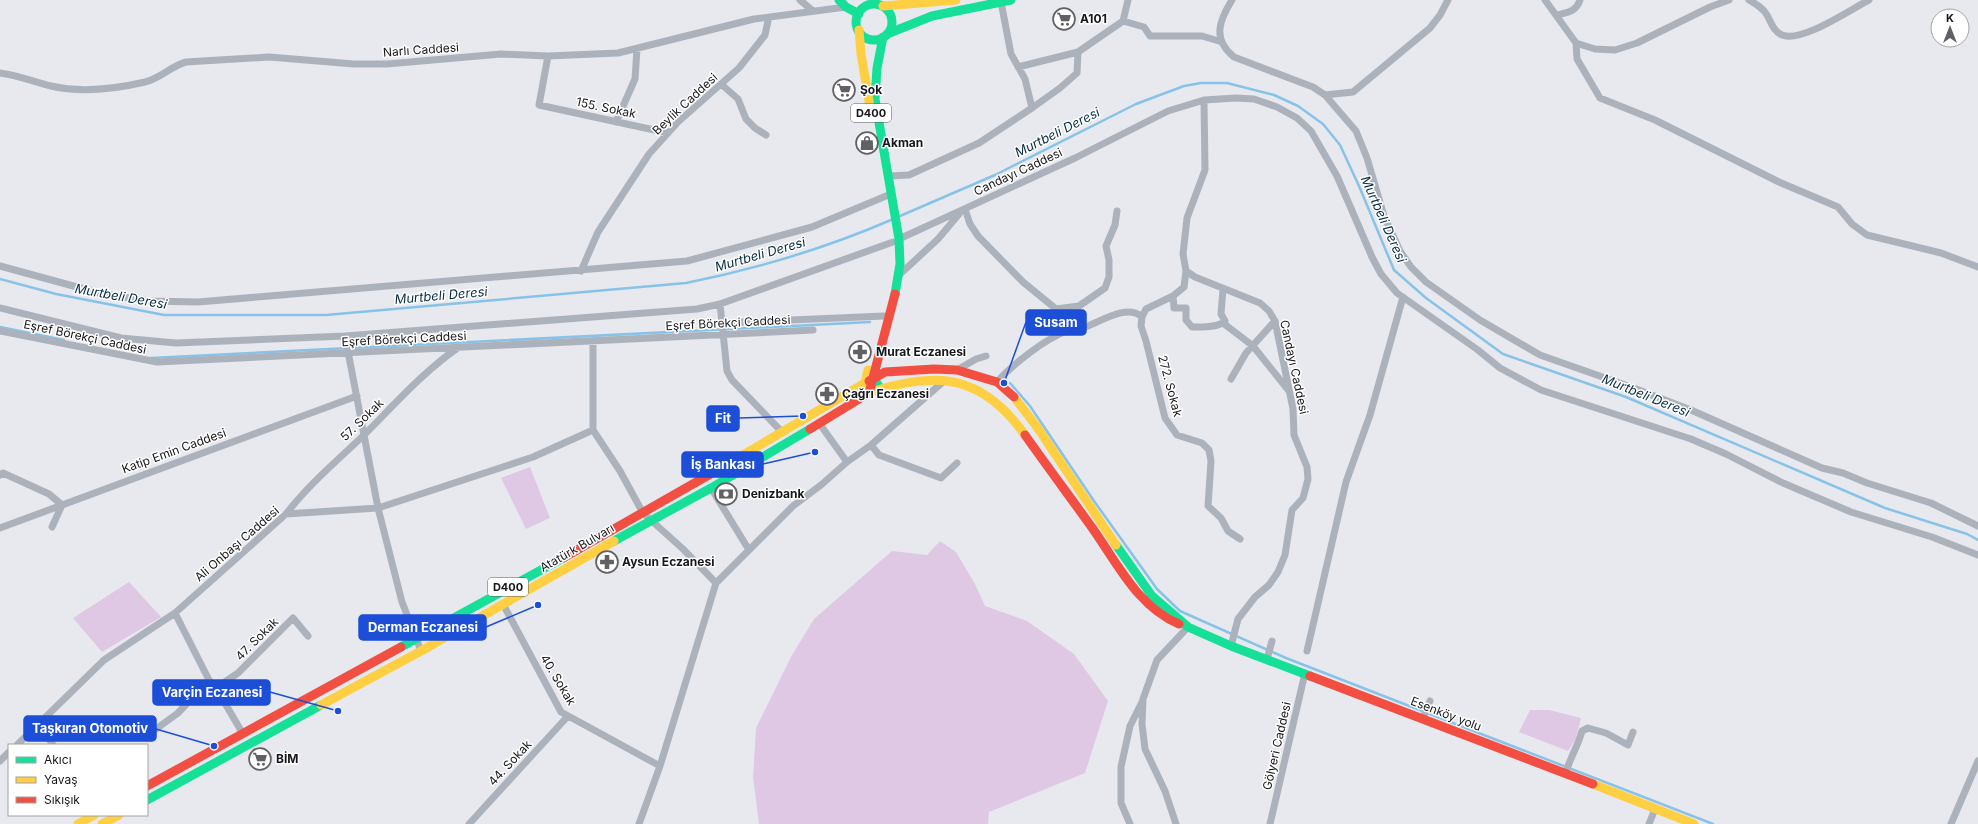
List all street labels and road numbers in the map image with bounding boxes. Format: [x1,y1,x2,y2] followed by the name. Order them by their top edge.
[382,39,460,60] street label: Narlı Caddesi
[649,70,720,138] street label: Beylik Caddesi
[575,94,638,121] street label: 155. Sokak
[851,104,891,122] road number: D400
[971,144,1065,199] street label: Candayı Caddesi
[665,312,791,333] street label: Eşref Börekçi Caddesi
[22,316,148,357] street label: Eşref Börekçi Caddesi
[1277,318,1312,415] street label: Candayı Caddesi
[341,328,467,349] street label: Eşref Börekçi Caddesi
[1155,353,1186,419] street label: 272. Sokak
[337,395,387,444] street label: 57. Sokak
[120,425,228,476] street label: Katip Emin Caddesi
[191,503,282,584] street label: Ali Onbaşı Caddesi
[537,520,617,575] street label: Atatürk Bulvarı
[488,578,528,596] road number: D400
[232,614,282,663] street label: 47. Sokak
[537,652,580,708] street label: 40. Sokak
[1409,693,1484,734] street label: Esenköy yolu
[1259,700,1294,791] street label: Gölyeri Caddesi
[485,736,535,789] street label: 44. Sokak

